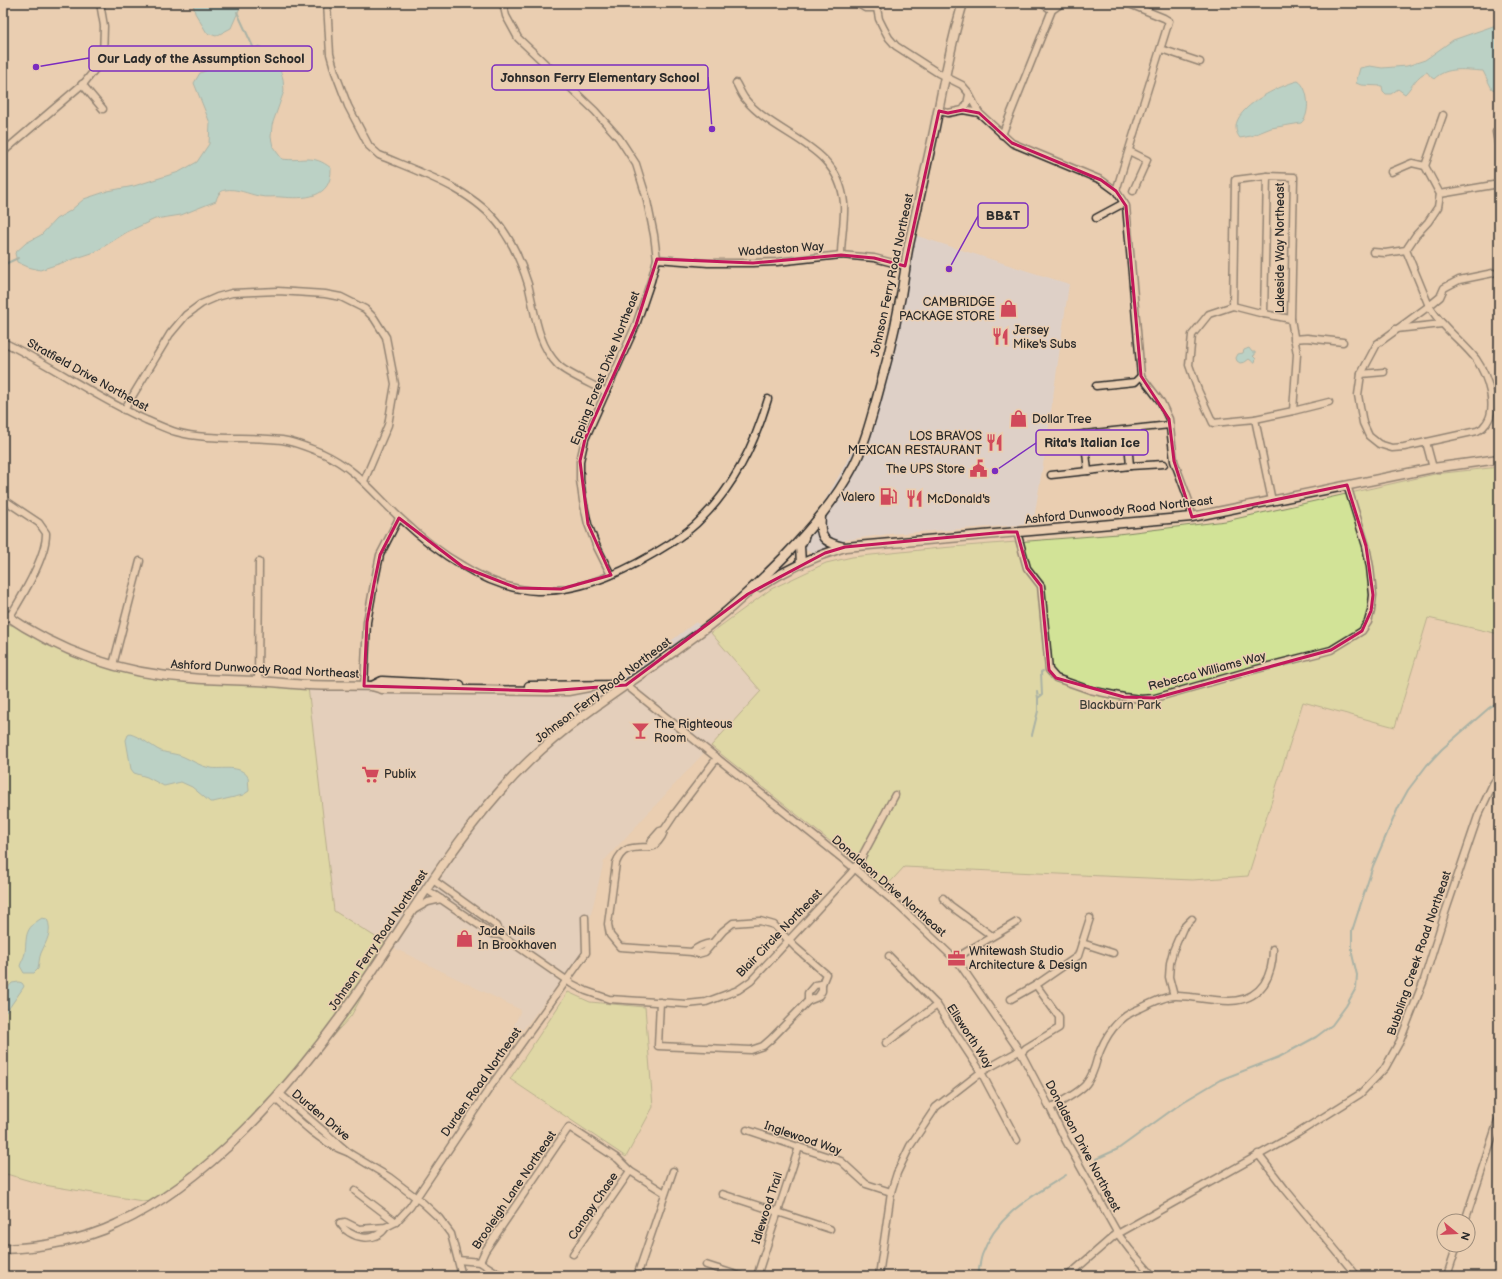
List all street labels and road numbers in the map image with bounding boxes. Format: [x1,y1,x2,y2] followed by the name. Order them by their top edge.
[1273,182,1288,313] street label: Lakeside Way Northeast
[868,192,917,358] street label: Johnson Ferry Road Northeast
[738,239,825,260] street label: Waddeston Way
[568,289,643,447] street label: Epping Forest Drive Northeast
[24,336,151,415] street label: Stratfield Drive Northeast
[1024,493,1214,528] street label: Ashford Dunwoody Road Northeast
[532,634,675,746] street label: Johnson Ferry Road Northeast
[1147,648,1268,694] street label: Rebecca Williams Way
[170,657,360,682] street label: Ashford Dunwoody Road Northeast
[828,833,949,940] street label: Donaldson Drive Northeast
[326,867,431,1013] street label: Johnson Ferry Road Northeast
[1384,869,1455,1038] street label: Bubbling Creek Road Northeast
[733,886,826,981] street label: Blair Circle Northeast
[943,1001,996,1072] street label: Ellsworth Way
[438,1025,525,1140] street label: Durden Road Northeast
[1041,1078,1124,1215] street label: Donaldson Drive Northeast
[288,1087,353,1144] street label: Durden Drive
[762,1118,844,1159] street label: Inglewood Way
[469,1128,560,1252] street label: Brooleigh Lane Northeast
[565,1169,622,1243] street label: Canopy Chase
[749,1170,786,1246] street label: Idlewood Trail

